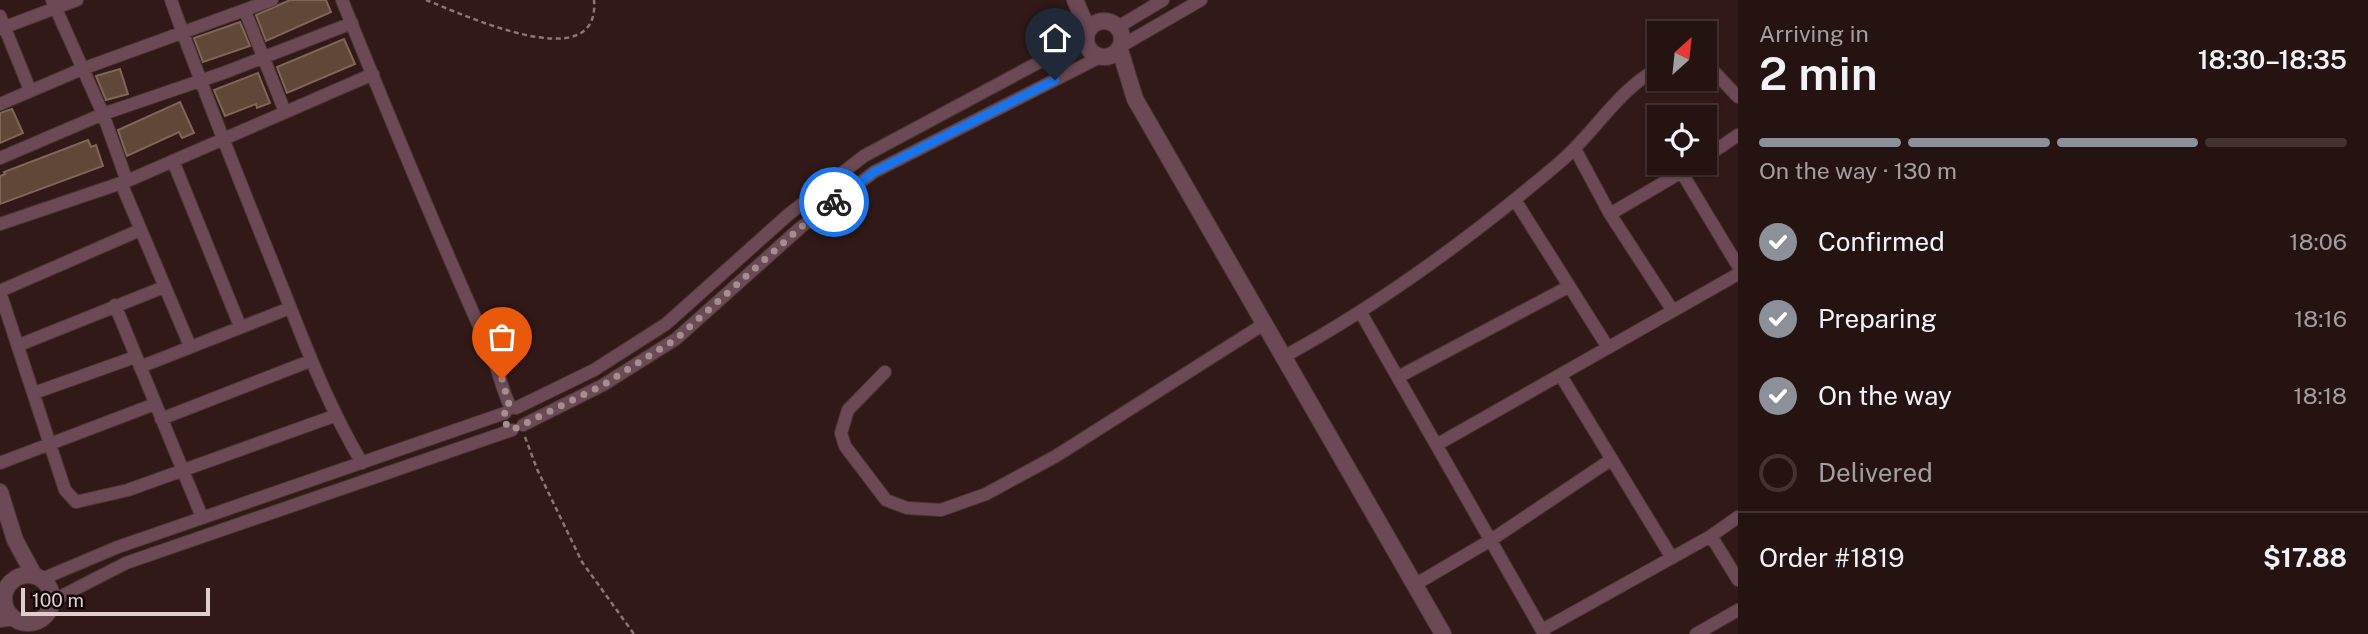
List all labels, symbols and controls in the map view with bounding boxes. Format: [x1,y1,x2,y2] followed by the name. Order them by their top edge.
[1025,8,1085,80] pin
[1036,19,1074,57] icon: home
[1759,20,1869,47] text: Arriving in
[1647,21,1717,91] north arrow
[1647,21,1717,175] map controls
[2198,44,2347,75] text: 18:30–18:35
[1759,46,1878,100] text: 2 min
[1647,105,1717,175] button: locate
[1759,157,1957,184] text: On the way · 130 m
[799,167,869,237] courier
[815,183,853,221] icon: bike
[1759,223,1797,261] icon: check
[1818,226,1945,257] text: Confirmed
[2289,228,2347,255] text: 18:06
[1759,300,1797,338] icon: check
[1818,303,1937,334] text: Preparing
[2294,305,2347,332] text: 18:16
[472,307,532,379] pin
[483,318,521,356] icon: bag
[1759,377,1797,415] icon: check
[1818,380,1952,411] text: On the way
[2293,382,2347,409] text: 18:18
[1818,457,1933,488] text: Delivered
[1759,542,1905,573] text: Order #1819
[2263,542,2347,573] text: $17.88
[21,585,210,617] scale bar
[32,589,84,611] text: 100 m

